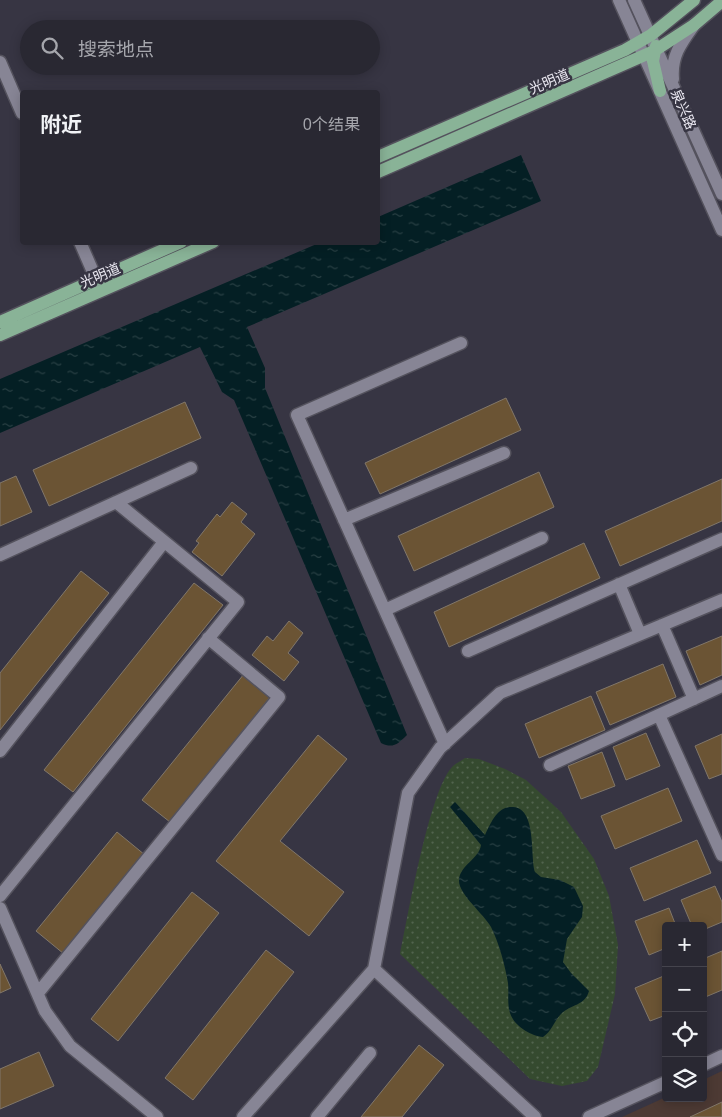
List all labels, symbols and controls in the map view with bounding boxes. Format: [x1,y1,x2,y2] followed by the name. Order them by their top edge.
[20,20,380,75] search box
[38,34,66,62] icon: search
[78,36,154,62] text: 搜索地点
[526,64,572,98] street label: 光明道
[667,86,701,132] street label: 泉兴路
[40,110,82,138] text: 附近
[303,113,360,135] text: 0个结果
[77,258,123,292] street label: 光明道
[662,922,707,1102] map controls
[662,922,707,967] button: +
[662,967,707,1012] button: −
[662,1012,707,1057] button: locate
[662,1057,707,1102] button: layers

